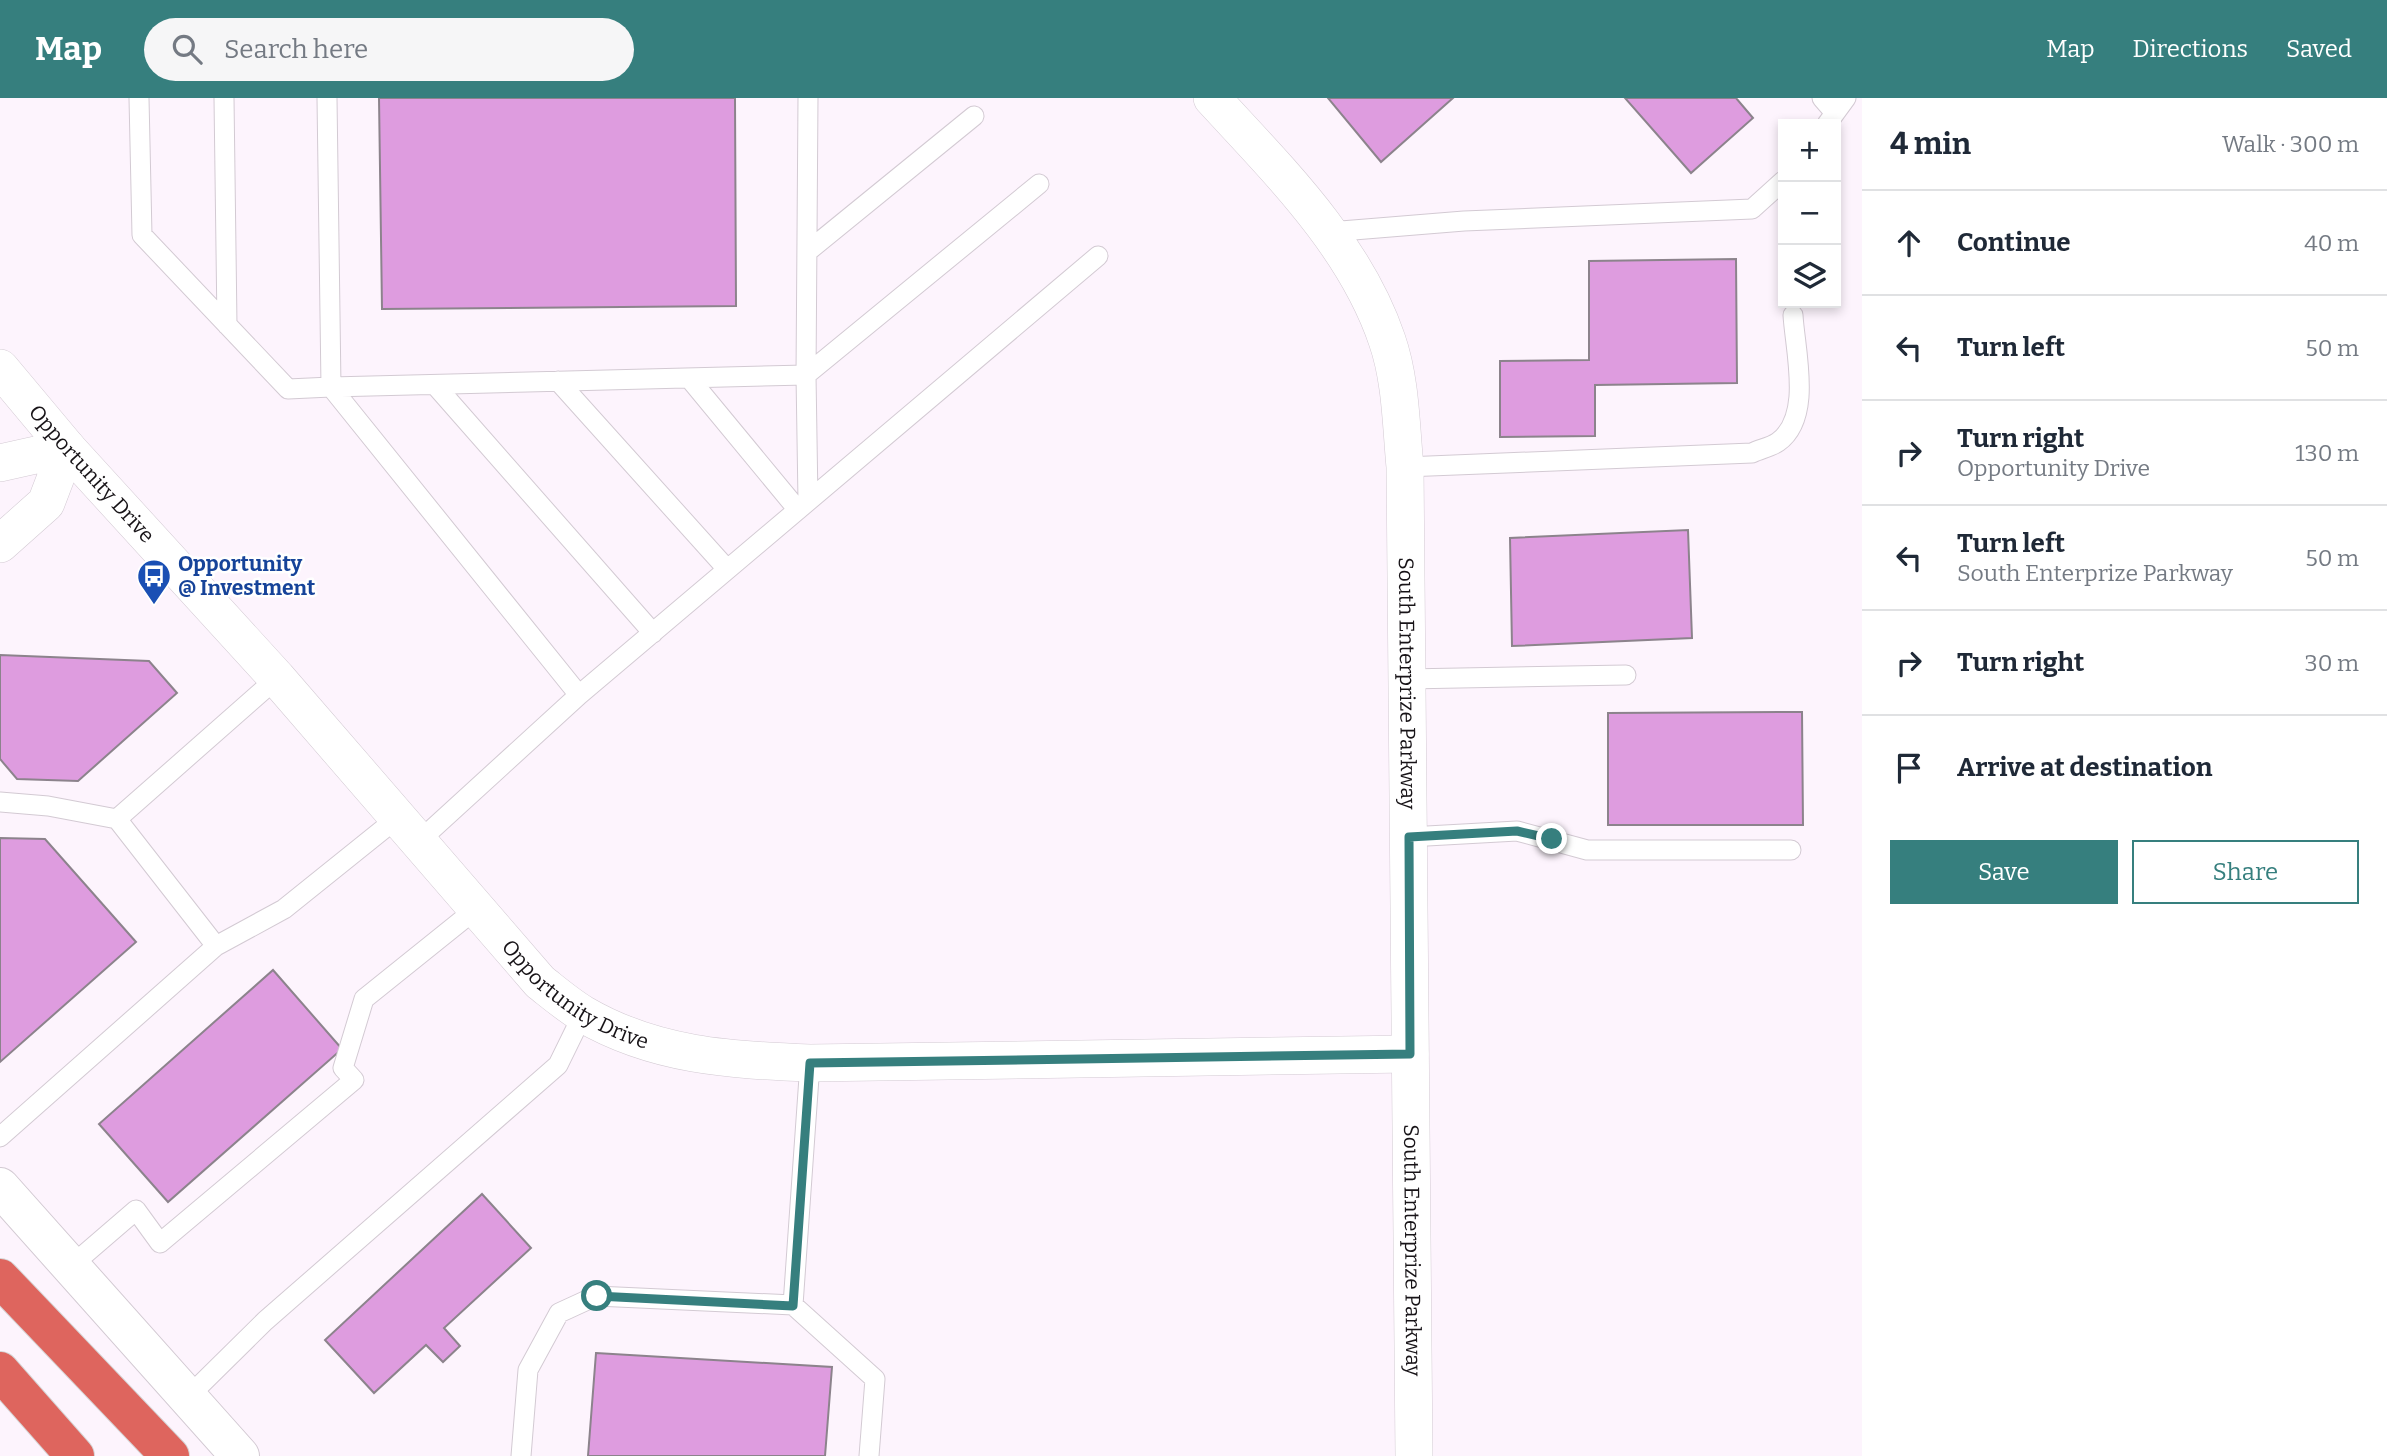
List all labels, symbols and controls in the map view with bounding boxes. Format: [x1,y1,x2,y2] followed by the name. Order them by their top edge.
[144,18,634,81] search box
[35,29,102,69] text: Map
[168,30,206,68] icon: search
[224,34,368,65] text: Search here
[2046,35,2095,63] text: Map
[2133,35,2248,63] text: Directions
[2286,35,2352,63] text: Saved
[1778,119,1841,308] map controls
[1778,119,1841,182] button: +
[1890,126,1971,162] text: 4 min
[2222,130,2359,158] text: Walk · 300 m
[1778,182,1841,245] button: −
[1890,224,1928,262] icon: ahead
[1957,227,2071,258] text: Continue
[2304,229,2359,257] text: 40 m
[1778,245,1841,308] button: layers
[1890,329,1928,367] icon: left
[1957,332,2065,363] text: Turn left
[2305,334,2359,362] text: 50 m
[23,399,160,548] street label: Opportunity Drive
[1957,423,2084,454] text: Turn right
[1890,434,1928,472] icon: right
[2295,439,2359,467] text: 130 m
[1957,454,2150,482] text: Opportunity Drive
[1957,528,2065,559] text: Turn left
[1890,539,1928,577] icon: left
[2305,544,2359,572] text: 50 m
[178,551,316,601] place label: Opportunity @ Investment
[135,557,173,606] bus stop icon: Opportunity @ Investment
[1393,557,1421,810] street label: South Enterprize Parkway
[1957,559,2233,587] text: South Enterprize Parkway
[1890,644,1928,682] icon: right
[1957,647,2084,678] text: Turn right
[2305,649,2359,677] text: 30 m
[1890,749,1928,787] icon: arrive
[1957,752,2212,783] text: Arrive at destination
[1536,823,1567,854] route end
[1890,840,2118,904] button: Save
[2132,840,2359,904] button: Share
[496,934,652,1055] street label: Opportunity Drive
[1398,1124,1426,1377] street label: South Enterprize Parkway
[581,1280,612,1311] route start

